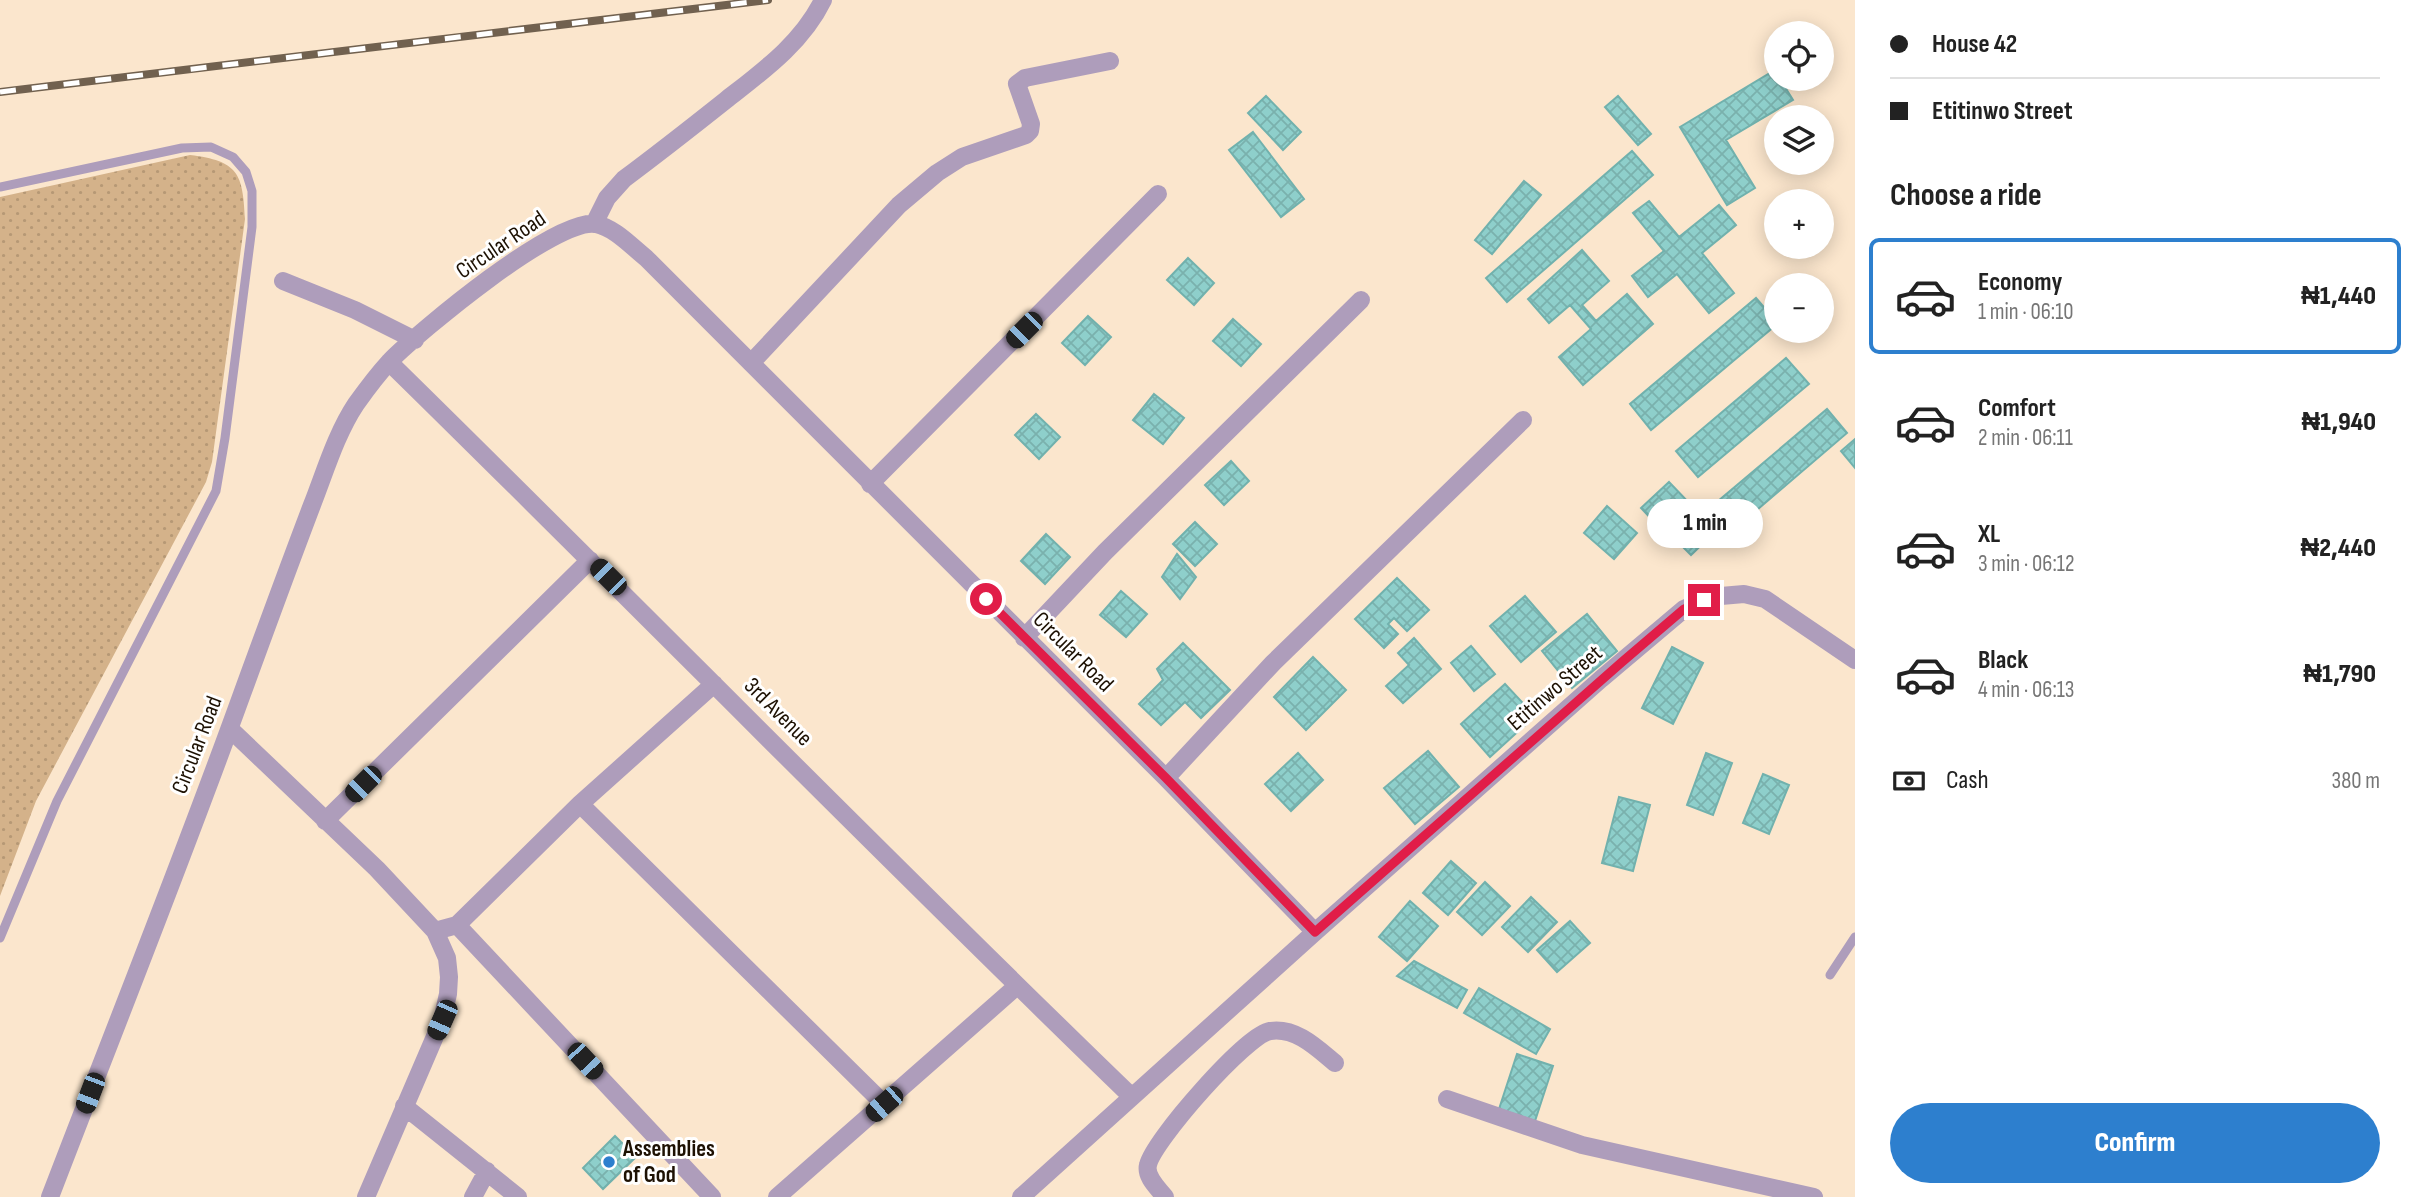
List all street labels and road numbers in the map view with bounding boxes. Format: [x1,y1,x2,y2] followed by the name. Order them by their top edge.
[451,205,551,285] street label: Circular Road
[1027,606,1119,698] street label: Circular Road
[1502,639,1608,737] street label: Etitinwo Street
[738,672,818,752] street label: 3rd Avenue
[166,692,228,798] street label: Circular Road

